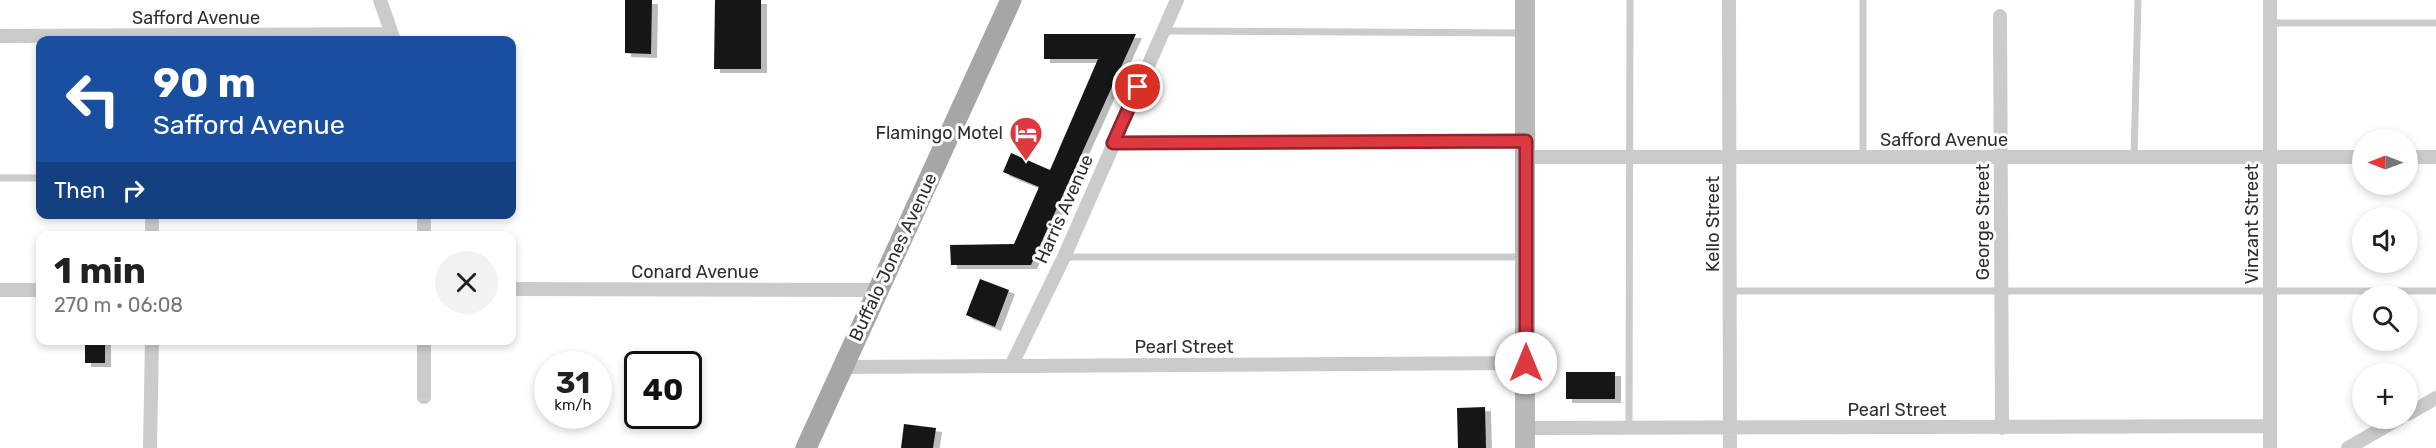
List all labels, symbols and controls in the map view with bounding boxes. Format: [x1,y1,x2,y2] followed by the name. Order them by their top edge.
[132,7,260,29] street label: Safford Avenue
[153,58,256,108] text: 90 m
[54,60,132,138] icon: left
[1112,61,1163,112] pin
[1121,70,1154,103] icon: arrive
[153,109,345,141] text: Safford Avenue
[1008,115,1044,162] hotel icon: Flamingo Motel
[875,122,1003,144] place label: Flamingo Motel
[1880,129,2008,151] street label: Safford Avenue
[2352,129,2418,195] north arrow
[2352,129,2418,429] map controls
[1030,151,1098,267] street label: Harris Avenue
[1972,164,1994,280] street label: George Street
[2241,164,2263,284] street label: Vinzant Street
[844,169,942,345] street label: Buffalo Jones Avenue
[117,174,150,207] icon: right
[1702,176,1724,272] street label: Kello Street
[54,177,105,204] text: Then
[2352,207,2418,273] button: sound
[54,249,146,292] text: 1 min
[435,251,498,314] button: close
[631,261,759,283] street label: Conard Avenue
[2352,285,2418,351] button: search
[54,293,183,317] text: 270 m · 06:08
[1494,331,1558,395] position arrow
[1134,336,1234,358] street label: Pearl Street
[624,351,702,429] speed limit sign: 40
[2352,363,2418,429] button: +
[556,365,590,401] text: 31
[554,396,592,414] text: km/h
[1847,399,1947,421] street label: Pearl Street

